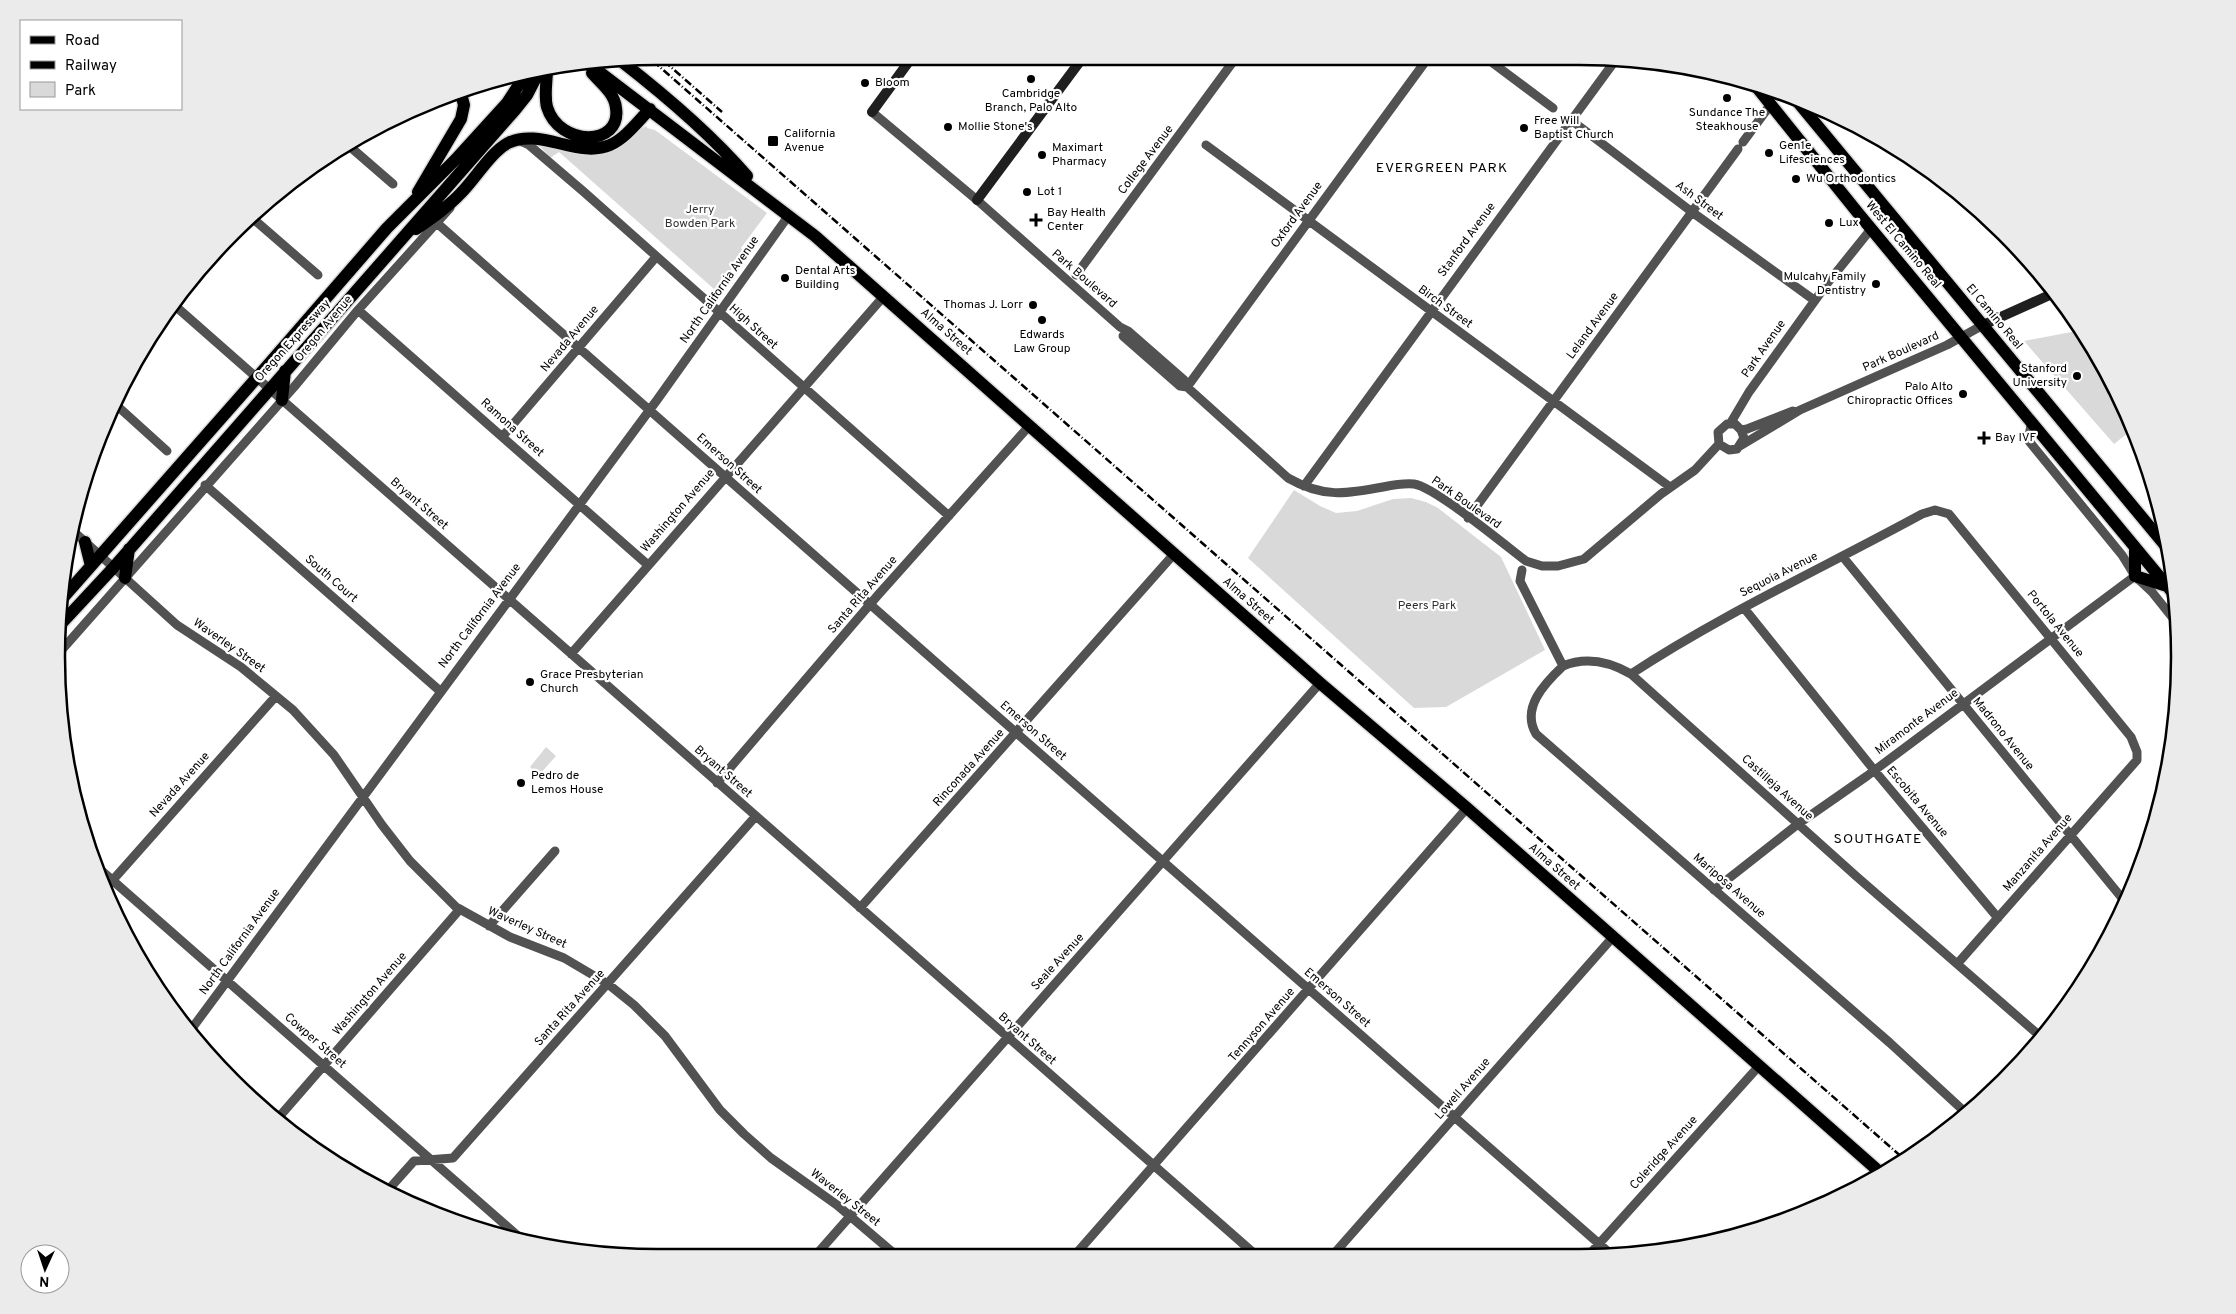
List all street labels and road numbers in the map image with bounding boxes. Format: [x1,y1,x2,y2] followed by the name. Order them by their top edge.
[1115,122,1177,198] street label: College Avenue
[1672,178,1726,224] street label: Ash Street
[1267,179,1327,251] street label: Oxford Avenue
[1862,198,1944,292] street label: West El Camino Real
[1434,199,1500,281] street label: Stanford Avenue
[677,233,763,347] street label: North California Avenue
[1048,246,1120,312] street label: Park Boulevard
[1962,281,2026,353] street label: El Camino Real
[1414,282,1476,332] street label: Birch Street
[1563,289,1623,363] street label: Leland Avenue
[291,292,357,366] street label: Oregon Avenue
[252,296,334,386] street label: Oregon Expressway
[725,301,781,353] street label: High Street
[537,302,603,376] street label: Nevada Avenue
[917,305,975,359] street label: Alma Street
[1738,317,1790,381] street label: Park Avenue
[1860,328,1942,376] street label: Park Boulevard
[477,395,547,461] street label: Ramona Street
[693,430,765,498] street label: Emerson Street
[637,466,719,556] street label: Washington Avenue
[1428,473,1504,533] street label: Park Boulevard
[386,474,452,534] street label: Bryant Street
[1737,548,1821,602] street label: Sequoia Avenue
[301,552,361,606] street label: South Court
[825,553,901,637] street label: Santa Rita Avenue
[435,560,525,672] street label: North California Avenue
[1219,574,1277,628] street label: Alma Street
[2023,587,2087,661] street label: Portola Avenue
[190,615,268,677] street label: Waverley Street
[1872,685,1962,759] street label: Miramonte Avenue
[1969,694,2037,774] street label: Madrono Avenue
[996,698,1070,764] street label: Emerson Street
[930,726,1008,810] street label: Rinconada Avenue
[690,742,756,802] street label: Bryant Street
[146,749,214,821] street label: Nevada Avenue
[1738,751,1816,825] street label: Castilleja Avenue
[1883,763,1951,841] street label: Escobita Avenue
[2000,811,2076,895] street label: Manzanita Avenue
[1525,840,1583,894] street label: Alma Street
[1689,850,1769,922] street label: Mariposa Avenue
[196,886,284,998] street label: North California Avenue
[485,903,569,953] street label: Waverley Street
[1028,930,1088,994] street label: Seale Avenue
[329,949,411,1039] street label: Washington Avenue
[1300,965,1374,1031] street label: Emerson Street
[531,966,609,1050] street label: Santa Rita Avenue
[1225,984,1299,1066] street label: Tennyson Avenue
[994,1009,1060,1069] street label: Bryant Street
[281,1010,349,1072] street label: Cowper Street
[1432,1055,1494,1123] street label: Lowell Avenue
[1627,1113,1701,1193] street label: Coleridge Avenue
[807,1166,883,1230] street label: Waverley Street

